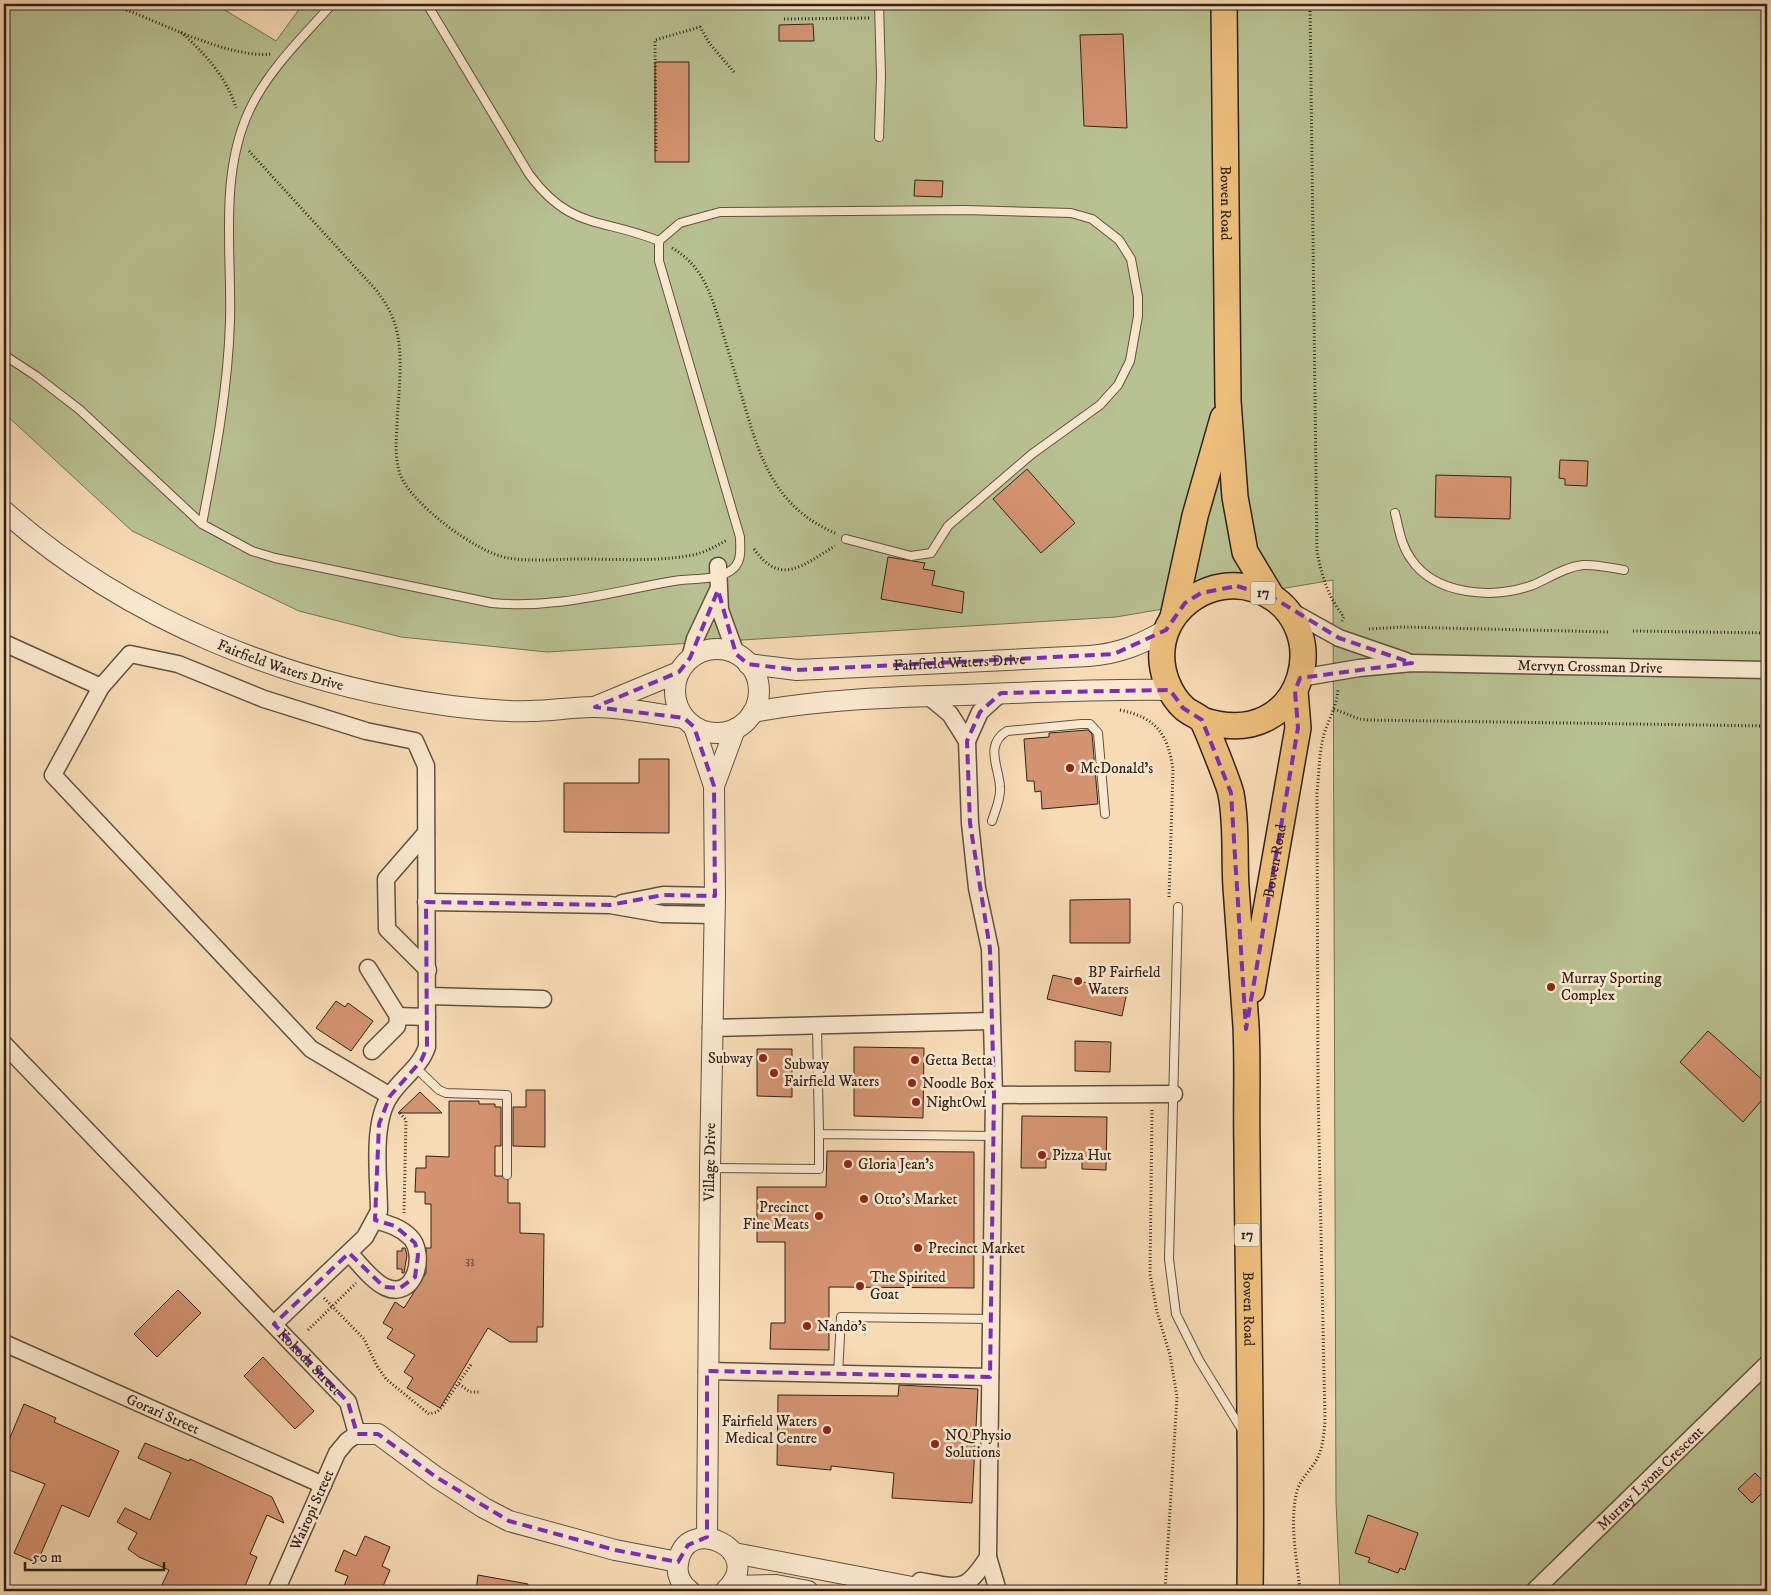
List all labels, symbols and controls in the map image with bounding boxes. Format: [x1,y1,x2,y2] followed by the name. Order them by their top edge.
[1216,166,1236,241] street label: Bowen Road
[1250,582,1276,604] road number: 17
[214,635,346,695] street label: Fairfield Waters Drive
[893,650,1026,675] street label: Fairfield Waters Drive
[1517,656,1663,677] street label: Mervyn Crossman Drive
[1080,759,1153,778] place label: McDonald's
[1064,762,1076,774] marker: McDonald's
[1259,822,1291,899] street label: Bowen Road
[1087,963,1161,999] place label: BP Fairfield Waters
[1561,969,1662,1005] place label: Murray Sporting Complex
[1072,975,1084,987] marker: BP Fairfield Waters
[1545,981,1557,993] marker: Murray Sporting Complex
[708,1049,754,1068] place label: Subway
[925,1051,993,1070] place label: Getta Betta
[757,1052,769,1064] marker: Subway
[909,1054,921,1066] marker: Getta Betta
[784,1055,879,1091] place label: Subway Fairfield Waters
[768,1067,780,1079] marker: Subway Fairfield Waters
[922,1074,995,1093] place label: Noodle Box
[906,1077,918,1089] marker: Noodle Box
[926,1093,987,1112] place label: NightOwl
[910,1096,922,1108] marker: NightOwl
[700,1122,720,1203] street label: Village Drive
[1052,1146,1112,1165] place label: Pizza Hut
[1036,1149,1048,1161] marker: Pizza Hut
[858,1155,934,1174] place label: Gloria Jean's
[842,1158,854,1170] marker: Gloria Jean's
[874,1190,957,1209] place label: Otto’s Market
[858,1193,870,1205] marker: Otto’s Market
[743,1198,809,1234] place label: Precinct Fine Meats
[813,1210,825,1222] marker: Precinct Fine Meats
[1234,1224,1260,1246] road number: 17
[928,1239,1025,1258] place label: Precinct Market
[912,1242,924,1254] marker: Precinct Market
[466,1253,474,1268] house number: 33
[870,1268,946,1304] place label: The Spirited Goat
[1239,1271,1259,1347] street label: Bowen Road
[854,1280,866,1292] marker: The Spirited Goat
[817,1317,867,1336] place label: Nando's
[801,1320,813,1332] marker: Nando's
[273,1325,346,1399] street label: Kokoda Street
[123,1389,203,1438] street label: Gorari Street
[722,1412,817,1448] place label: Fairfield Waters Medical Centre
[1593,1422,1708,1534] street label: Murray Lyons Crescent
[821,1424,833,1436] marker: Fairfield Waters Medical Centre
[945,1426,1011,1462] place label: NQ Physio Solutions
[929,1438,941,1450] marker: NQ Physio Solutions
[285,1467,338,1554] street label: Wairopi Street
[25,1540,164,1572] scale bar
[32,1548,62,1567] text: 50 m

